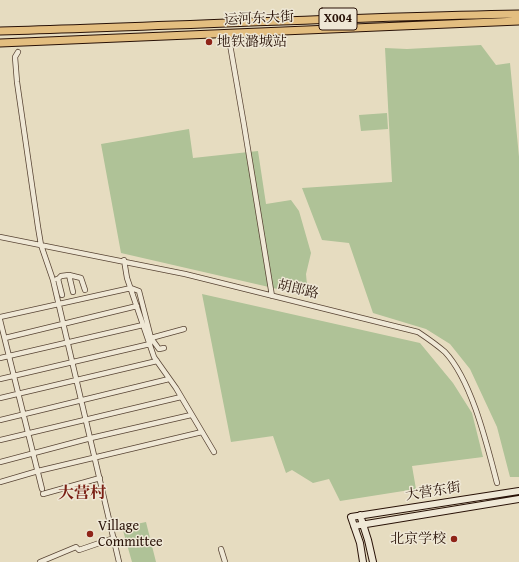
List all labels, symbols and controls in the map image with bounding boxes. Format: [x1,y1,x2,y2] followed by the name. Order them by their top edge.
[319,8,357,30] road number: X004
[224,9,294,29] street label: 运河东大街
[217,34,287,50] place label: 地铁潞城站
[204,37,214,47] marker: 地铁潞城站
[276,277,320,303] street label: 胡郎路
[404,479,462,505] street label: 大营东街
[58,484,106,504] district label: 大营村
[98,518,163,550] place label: Village Committee
[85,529,95,539] marker: Village Committee
[390,531,446,547] place label: 北京学校
[449,534,459,544] marker: 北京学校

